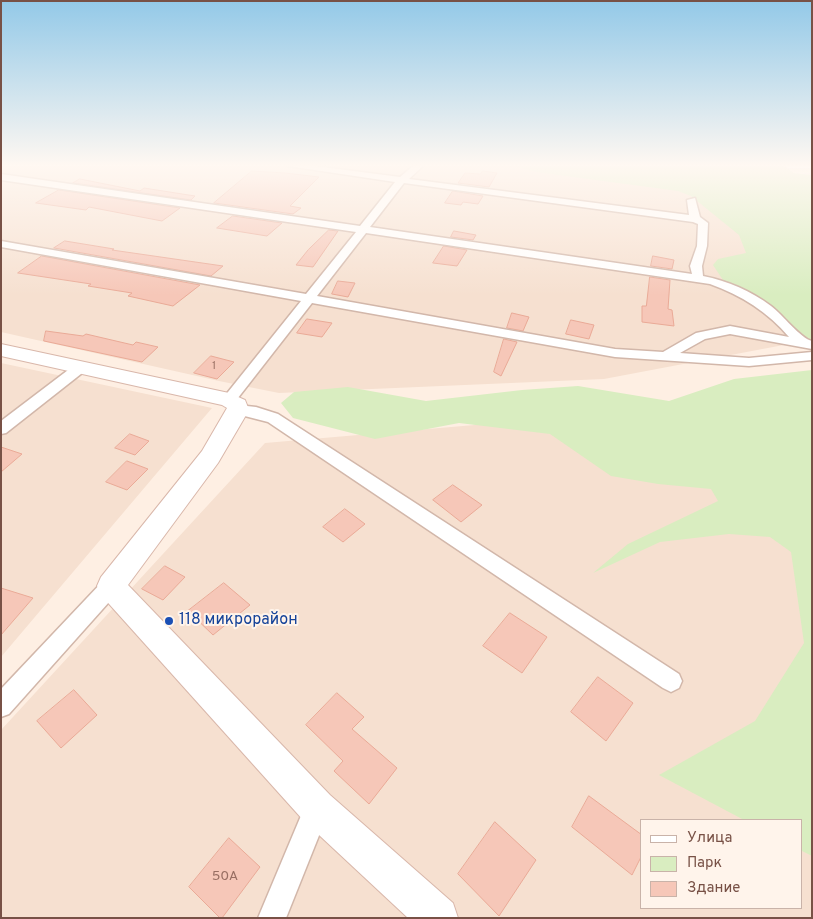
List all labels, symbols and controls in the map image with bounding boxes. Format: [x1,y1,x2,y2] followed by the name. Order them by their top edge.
[212,360,216,374] house number: 1
[179,611,298,631] place label: 118 микрорайон
[163,615,175,627] marker: 118 микрорайон
[640,819,803,909] legend
[687,829,732,848] text: Улица
[687,854,722,873] text: Парк
[212,869,238,885] house number: 50А
[687,879,740,898] text: Здание

